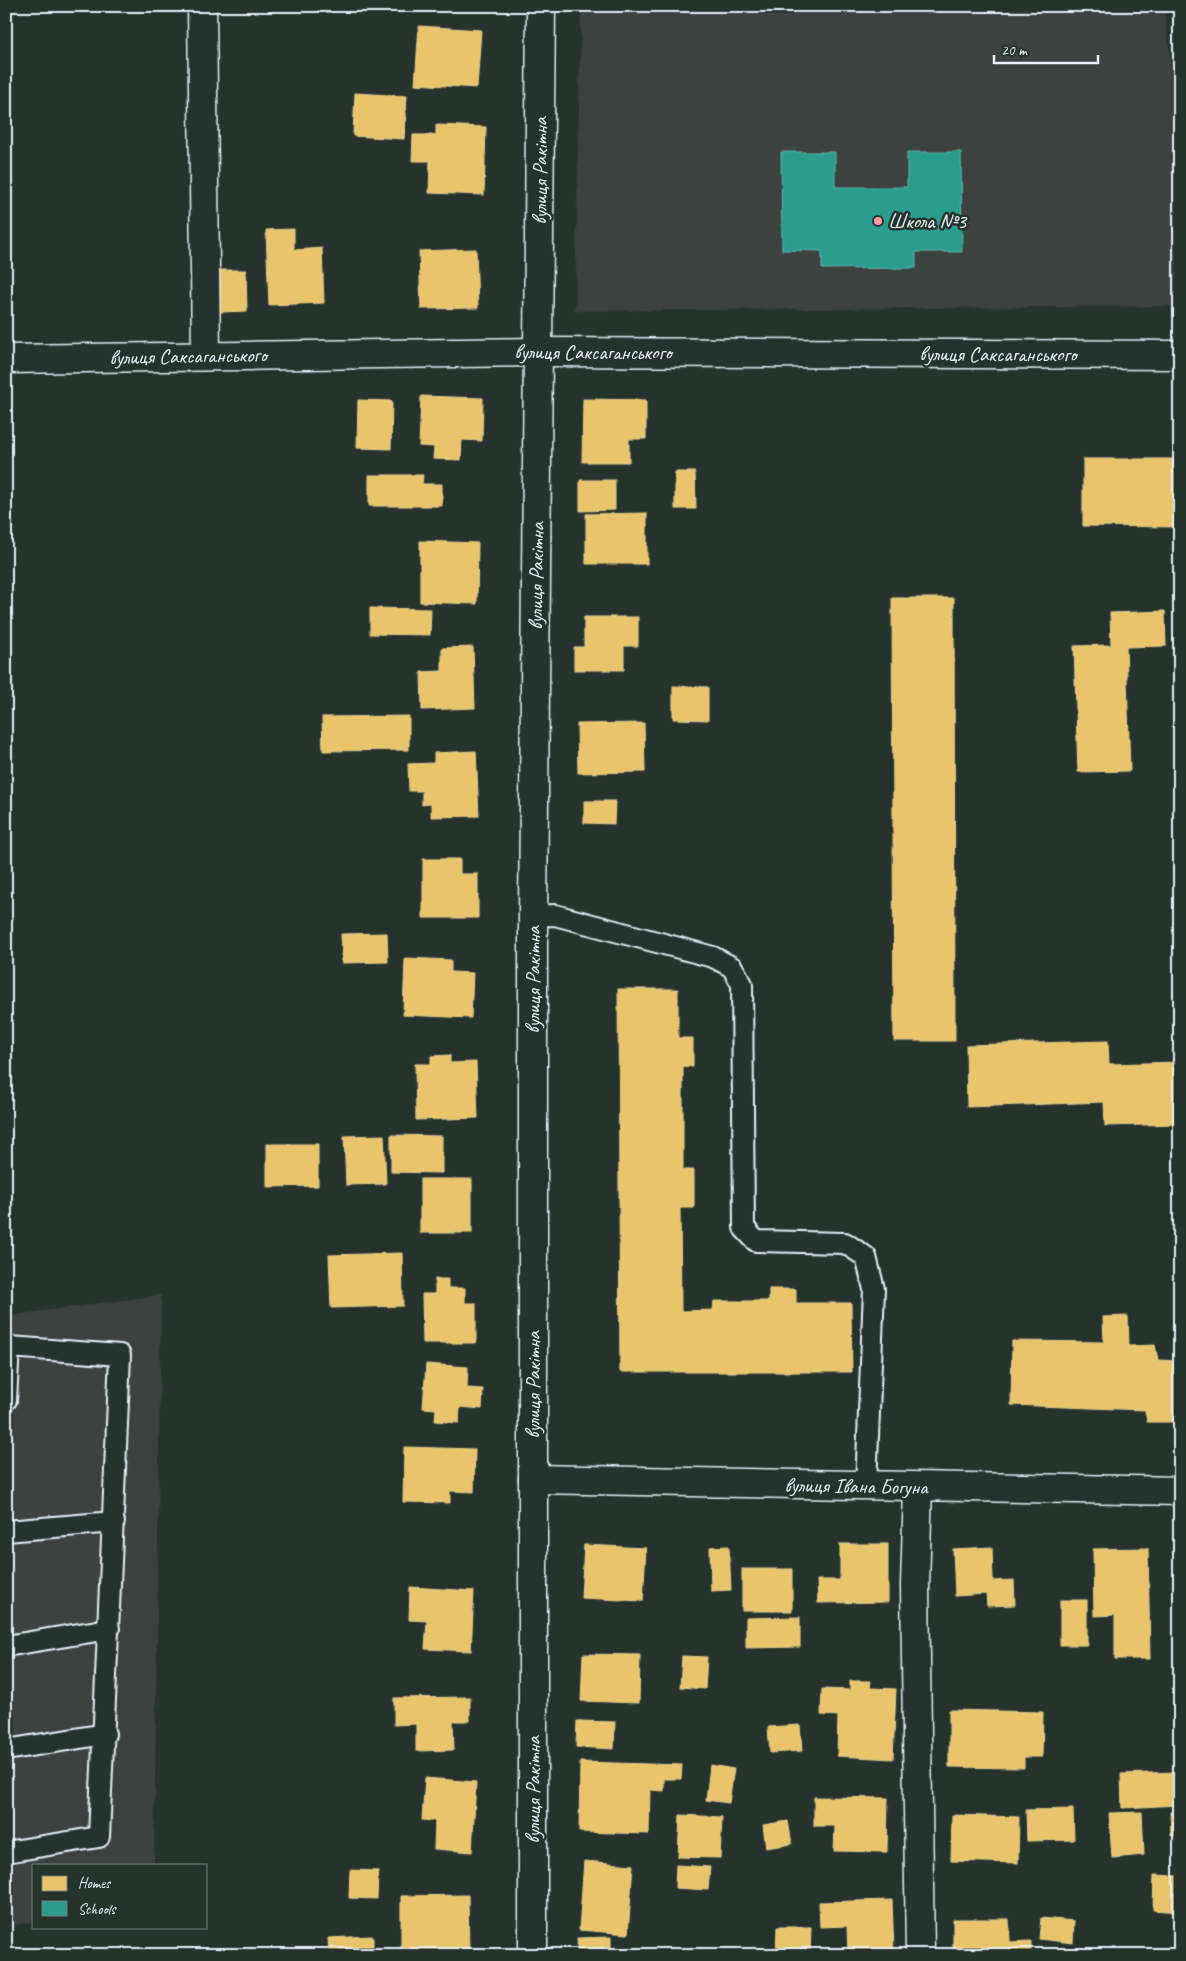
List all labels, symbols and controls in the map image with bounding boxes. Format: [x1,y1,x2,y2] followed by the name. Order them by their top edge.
[994,32,1097,64] scale bar
[1001,41,1028,60] text: 20 m
[527,115,553,225] street label: вулиця Ракітна
[888,208,968,234] place label: Школа №3
[872,215,884,227] marker: Школа №3
[514,339,674,365] street label: вулиця Саксаганського
[919,341,1079,367] street label: вулиця Саксаганського
[109,342,270,370] street label: вулиця Саксаганського
[522,520,550,630] street label: вулиця Ракітна
[520,924,546,1034] street label: вулиця Ракітна
[520,1329,546,1439] street label: вулиця Ракітна
[784,1472,929,1500] street label: вулиця Івана Богуна
[520,1734,546,1844] street label: вулиця Ракітна
[32,1864,208,1928] legend
[78,1874,112,1893] text: Homes
[78,1900,117,1919] text: Schools

